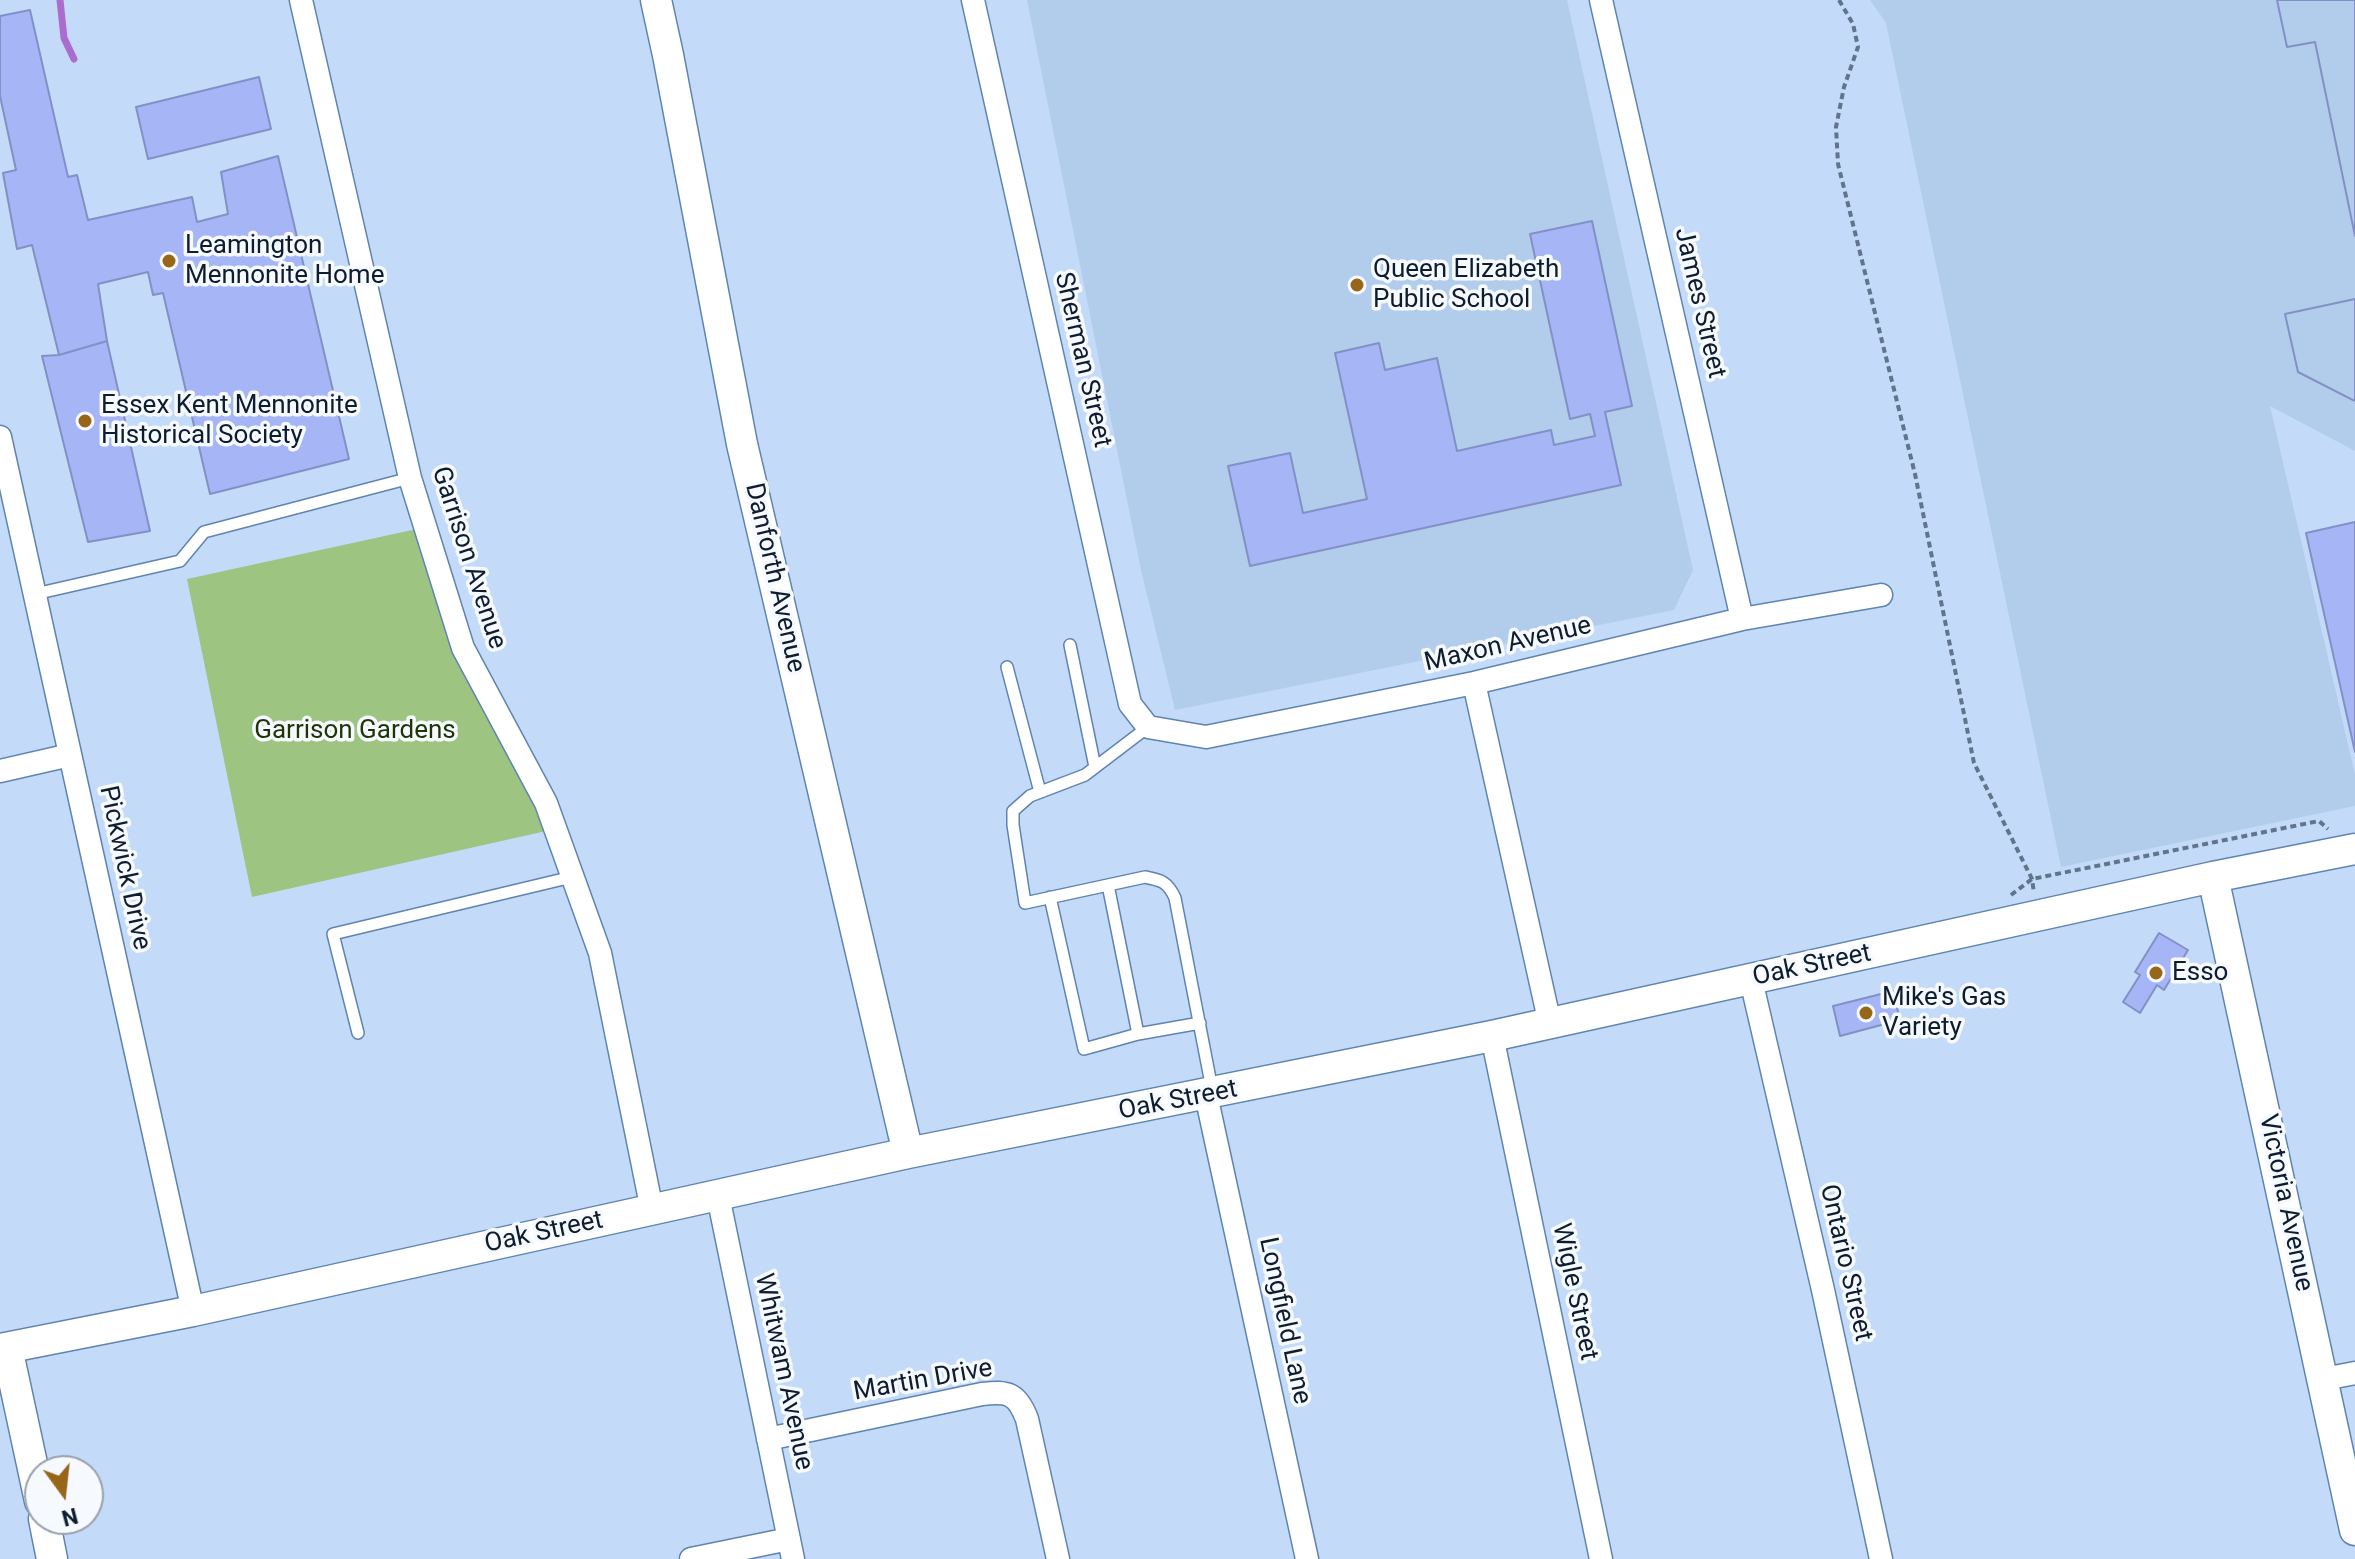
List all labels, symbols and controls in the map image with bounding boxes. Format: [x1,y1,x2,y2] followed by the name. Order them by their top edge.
[1667,225,1731,381] street label: James Street
[185,230,384,292] place label: Leamington Mennonite Home
[160,252,178,270] marker: Leamington Mennonite Home
[1373,254,1559,316] place label: Queen Elizabeth Public School
[1047,269,1117,451] street label: Sherman Street
[1348,276,1366,294] marker: Queen Elizabeth Public School
[101,390,358,452] place label: Essex Kent Mennonite Historical Society
[76,412,94,430] marker: Essex Kent Mennonite Historical Society
[424,463,512,653] street label: Garrison Avenue
[737,480,811,676] street label: Danforth Avenue
[1422,611,1594,679] street label: Maxon Avenue
[254,715,456,747] park label: Garrison Gardens
[91,783,157,953] street label: Pickwick Drive
[1750,938,1874,994] street label: Oak Street
[2172,957,2228,989] place label: Esso
[2147,964,2165,982] marker: Esso
[1882,982,2006,1044] place label: Mike's Gas Variety
[1857,1004,1875,1022] marker: Mike's Gas Variety
[1116,1074,1240,1128] street label: Oak Street
[2251,1112,2319,1294] street label: Victoria Avenue
[1812,1182,1878,1344] street label: Ontario Street
[482,1205,606,1261] street label: Oak Street
[1544,1221,1604,1363] street label: Wigle Street
[1251,1235,1317,1407] street label: Longfield Lane
[747,1271,819,1473] street label: Whitwam Avenue
[851,1353,995,1409] street label: Martin Drive
[24,1455,104,1535] north arrow
[59,1503,81,1531] text: N

